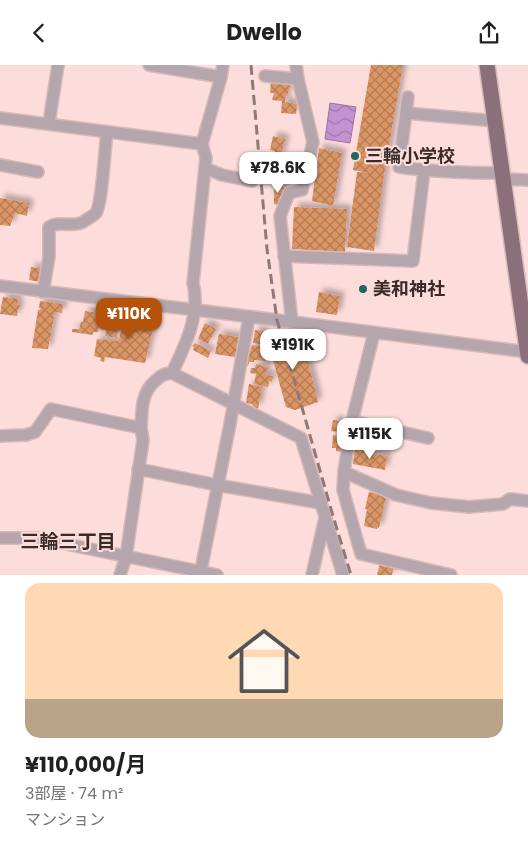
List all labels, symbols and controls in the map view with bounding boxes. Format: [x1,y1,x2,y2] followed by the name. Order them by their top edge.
[226,17,302,48] text: Dwello
[25,19,53,47] icon: back
[475,19,503,47] icon: share
[365,143,455,168] place label: 三輪小学校
[349,150,361,162] marker: 三輪小学校
[237,151,319,194] pin: ¥78.6K
[250,156,306,179] text: ¥78.6K
[373,276,445,301] place label: 美和神社
[357,283,369,295] marker: 美和神社
[94,297,164,340] pin: ¥110K
[107,302,151,325] text: ¥110K
[258,329,328,371] pin: ¥191K
[271,333,315,356] text: ¥191K
[335,417,405,460] pin: ¥115K
[348,422,392,445] text: ¥115K
[20,528,116,555] district label: 三輪三丁目
[219,616,309,706] icon: home
[25,750,146,779] text: ¥110,000/月
[25,782,123,805] text: 3部屋 · 74 m²
[25,808,105,831] text: マンション

